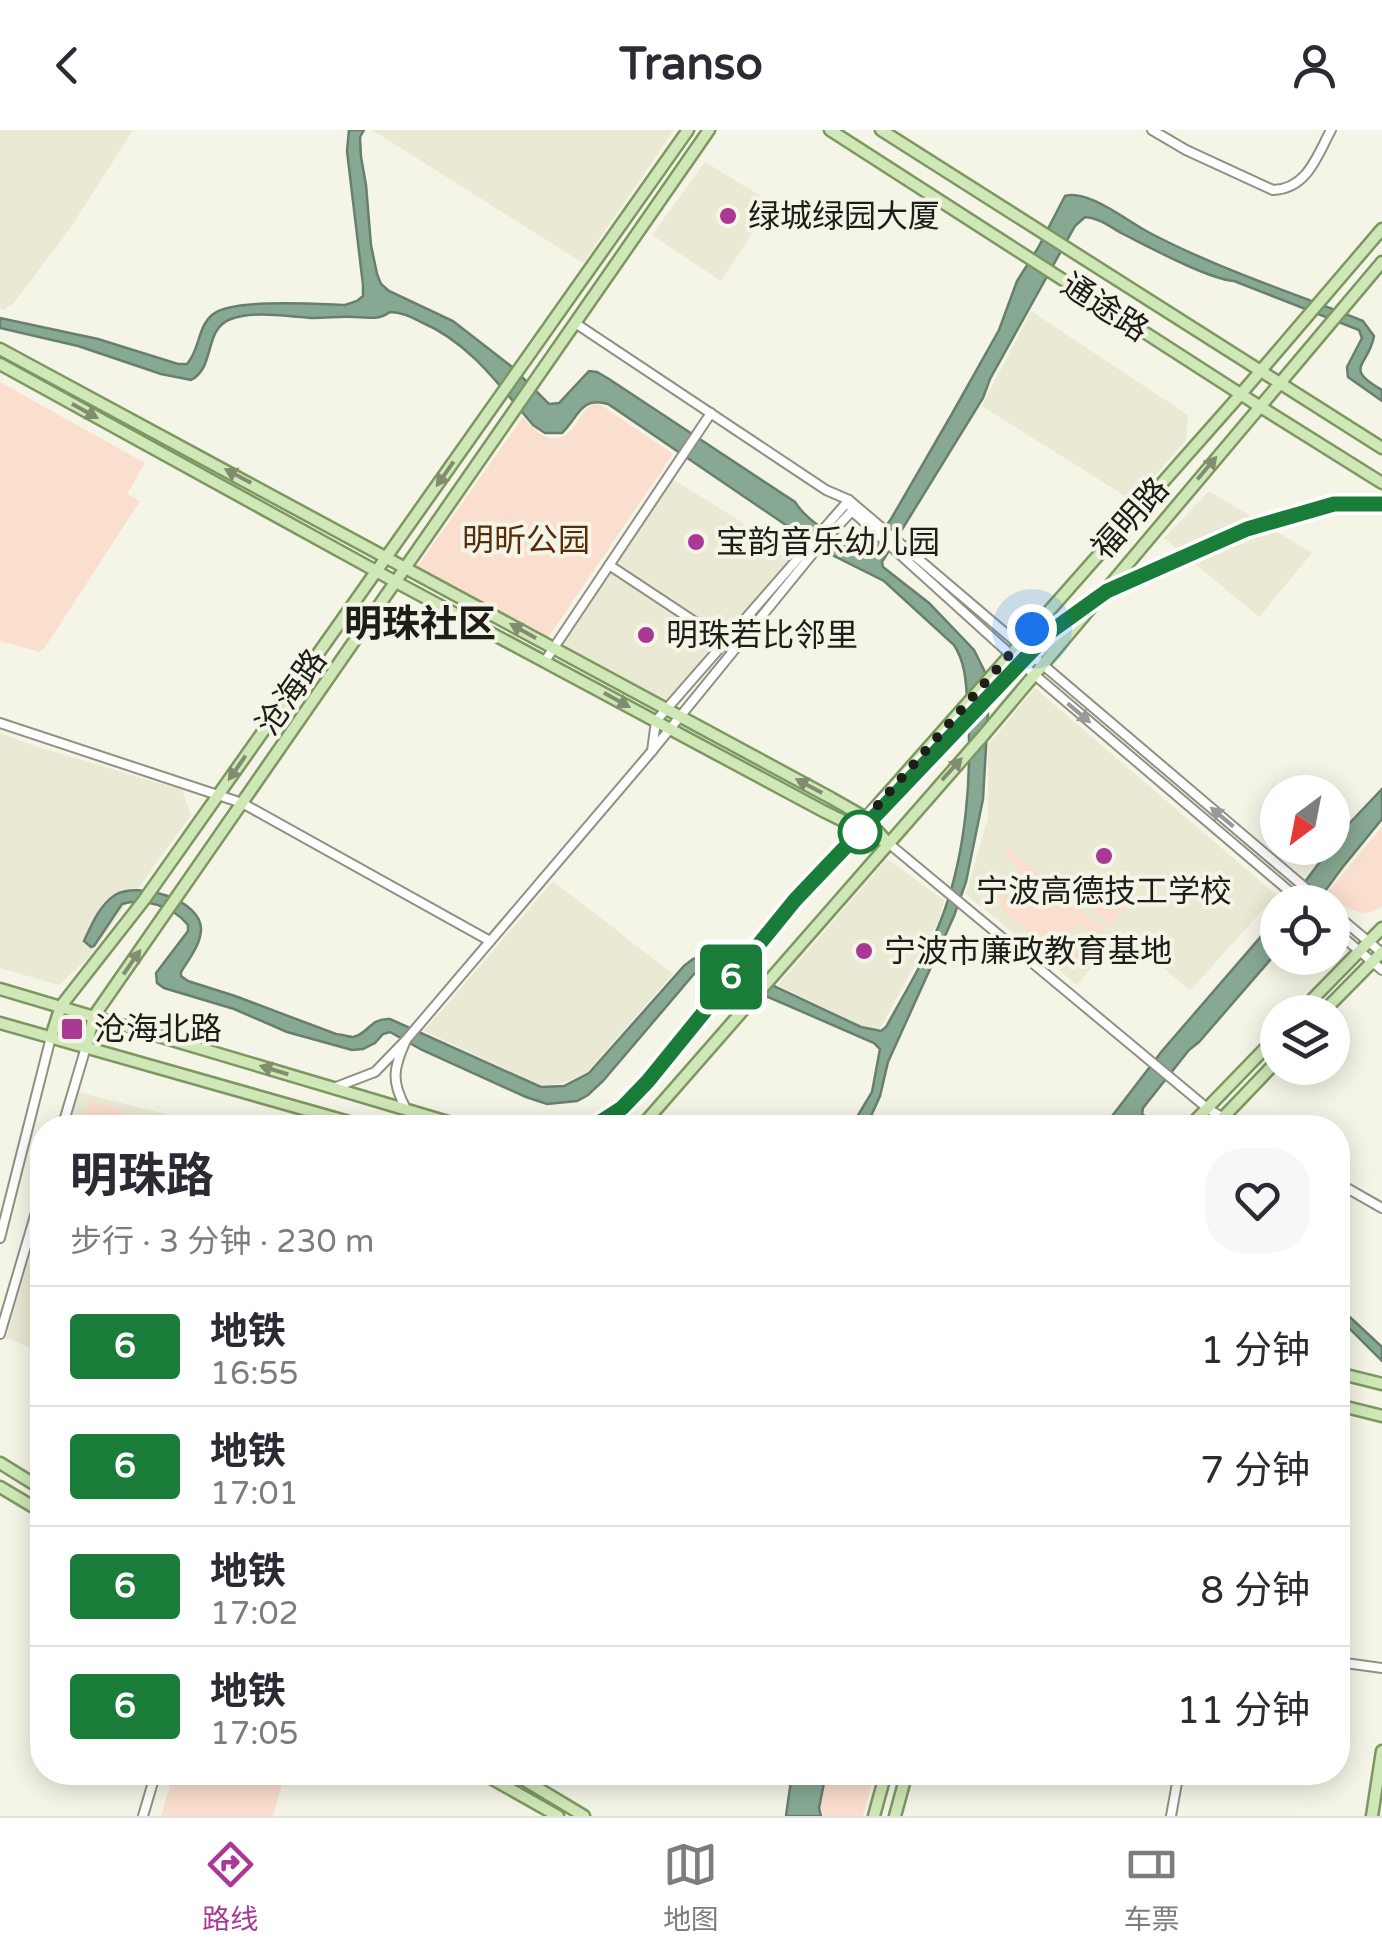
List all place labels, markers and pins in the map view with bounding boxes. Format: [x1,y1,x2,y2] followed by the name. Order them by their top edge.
[748,198,940,236] place label: 绿城绿园大厦
[717,205,739,227] marker: 绿城绿园大厦
[716,524,940,562] place label: 宝韵音乐幼儿园
[685,531,707,553] marker: 宝韵音乐幼儿园
[666,617,858,655] place label: 明珠若比邻里
[635,624,657,646] marker: 明珠若比邻里
[839,811,881,853] unlabelled marker
[1093,845,1115,867] marker: 宁波高德技工学校
[976,873,1232,911] place label: 宁波高德技工学校
[884,933,1172,971] place label: 宁波市廉政教育基地
[853,940,875,962] marker: 宁波市廉政教育基地
[94,1011,222,1049] place label: 沧海北路
[59,1016,85,1042] marker: 沧海北路

